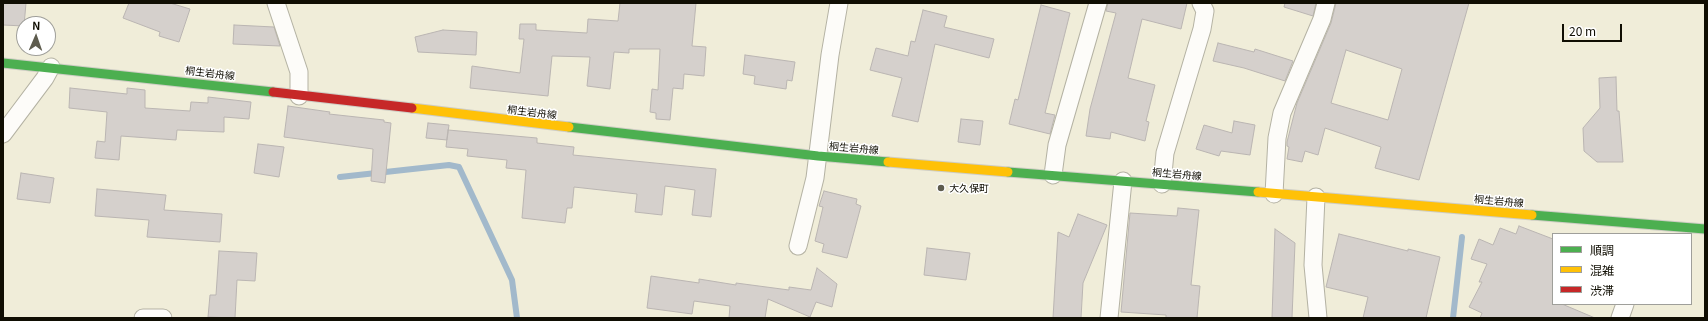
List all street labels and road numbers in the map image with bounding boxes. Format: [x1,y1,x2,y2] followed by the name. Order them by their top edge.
[184,64,236,82] street label: 桐生岩舟線
[506,103,558,121] street label: 桐生岩舟線
[829,140,879,156] street label: 桐生岩舟線
[1152,166,1202,182] street label: 桐生岩舟線
[1474,193,1524,209] street label: 桐生岩舟線

